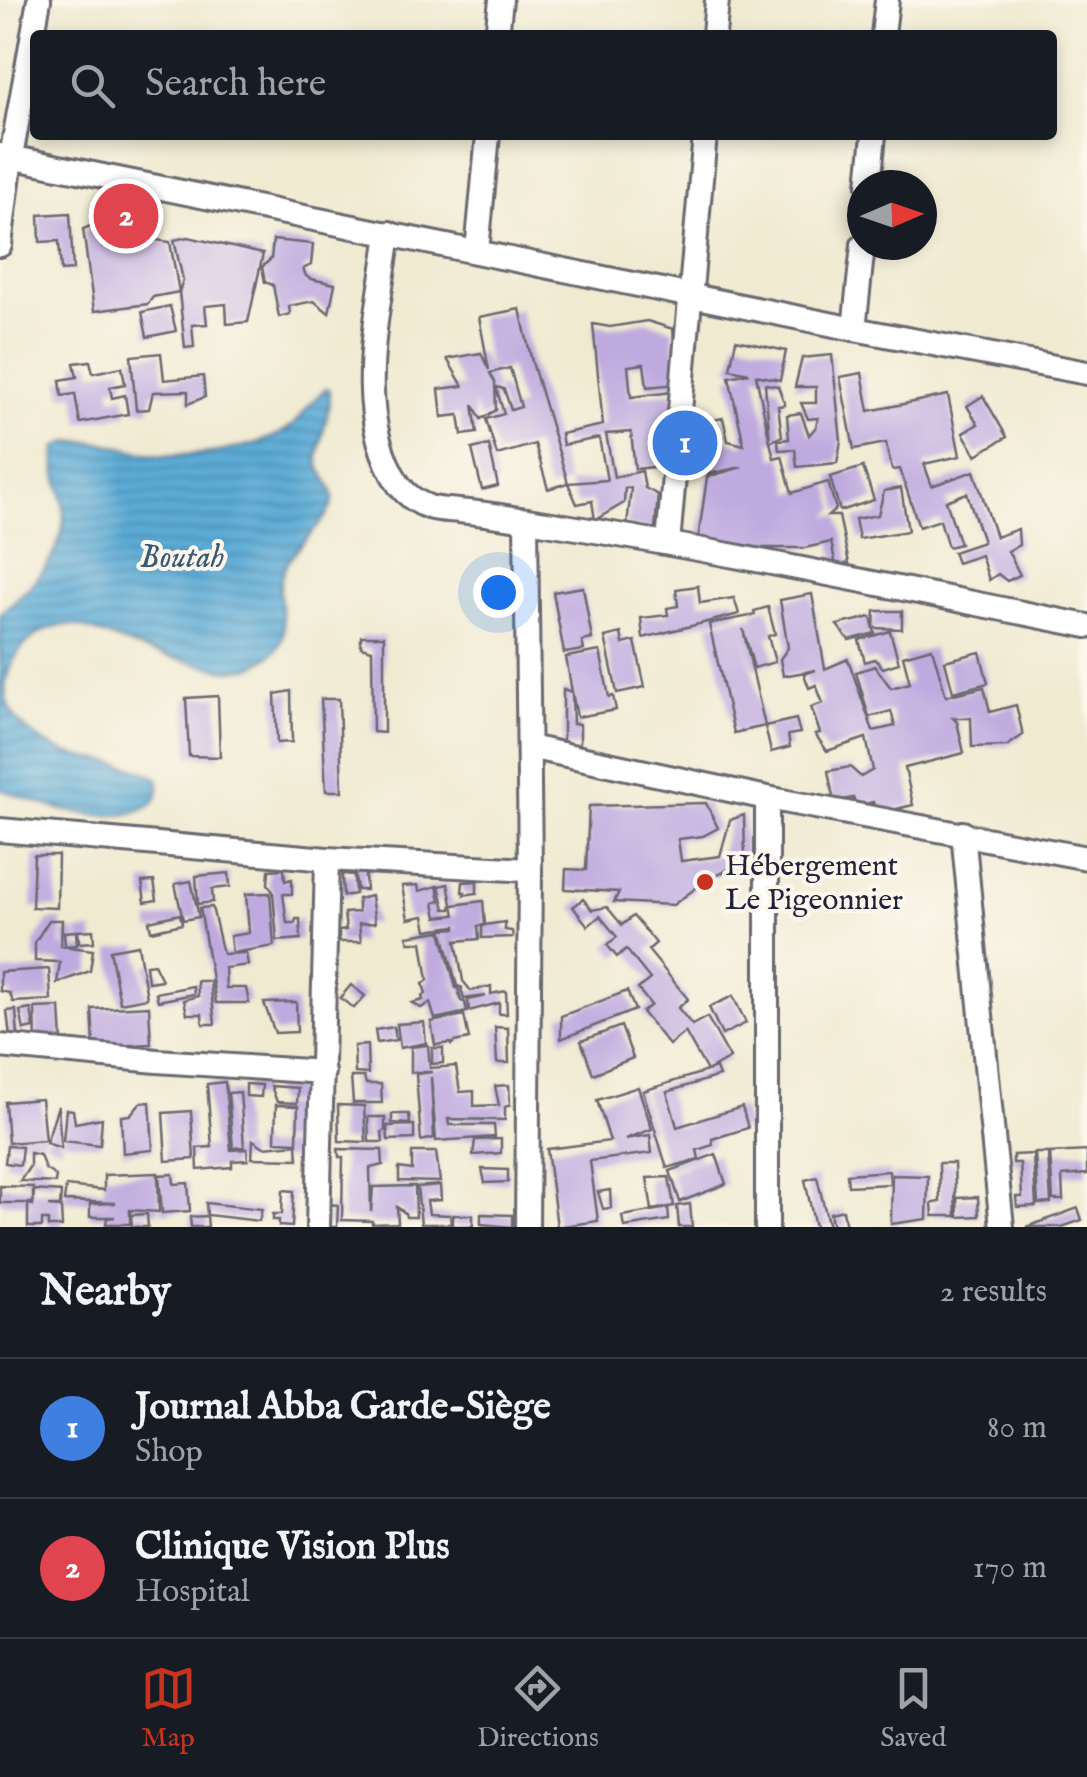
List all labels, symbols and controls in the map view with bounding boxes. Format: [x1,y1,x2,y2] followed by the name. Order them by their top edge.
[30,30,1057,140] search box
[65,58,120,113] icon: search
[145,61,326,109] text: Search here
[847,170,937,260] north arrow
[94,178,158,254] pin: 2
[652,406,718,480] pin: 1
[140,538,224,579] water label: Boutah
[473,567,524,618] your location
[725,848,903,920] place label: Hébergement Le Pigeonnier
[694,871,716,893] marker: Hébergement Le Pigeonnier
[40,1266,171,1319] text: Nearby
[940,1272,1047,1313] text: 2 results
[135,1384,551,1432] text: Journal Abba Garde-Siège
[67,1408,78,1449] text: 1
[987,1408,1047,1449] text: 80 m
[135,1432,203,1473] text: Shop
[135,1524,450,1572] text: Clinique Vision Plus
[65,1548,80,1589] text: 2
[973,1548,1047,1589] text: 170 m
[135,1572,250,1613] text: Hospital
[141,1661,196,1756] tab: Map
[477,1661,599,1756] tab: Directions
[880,1661,946,1756] tab: Saved

